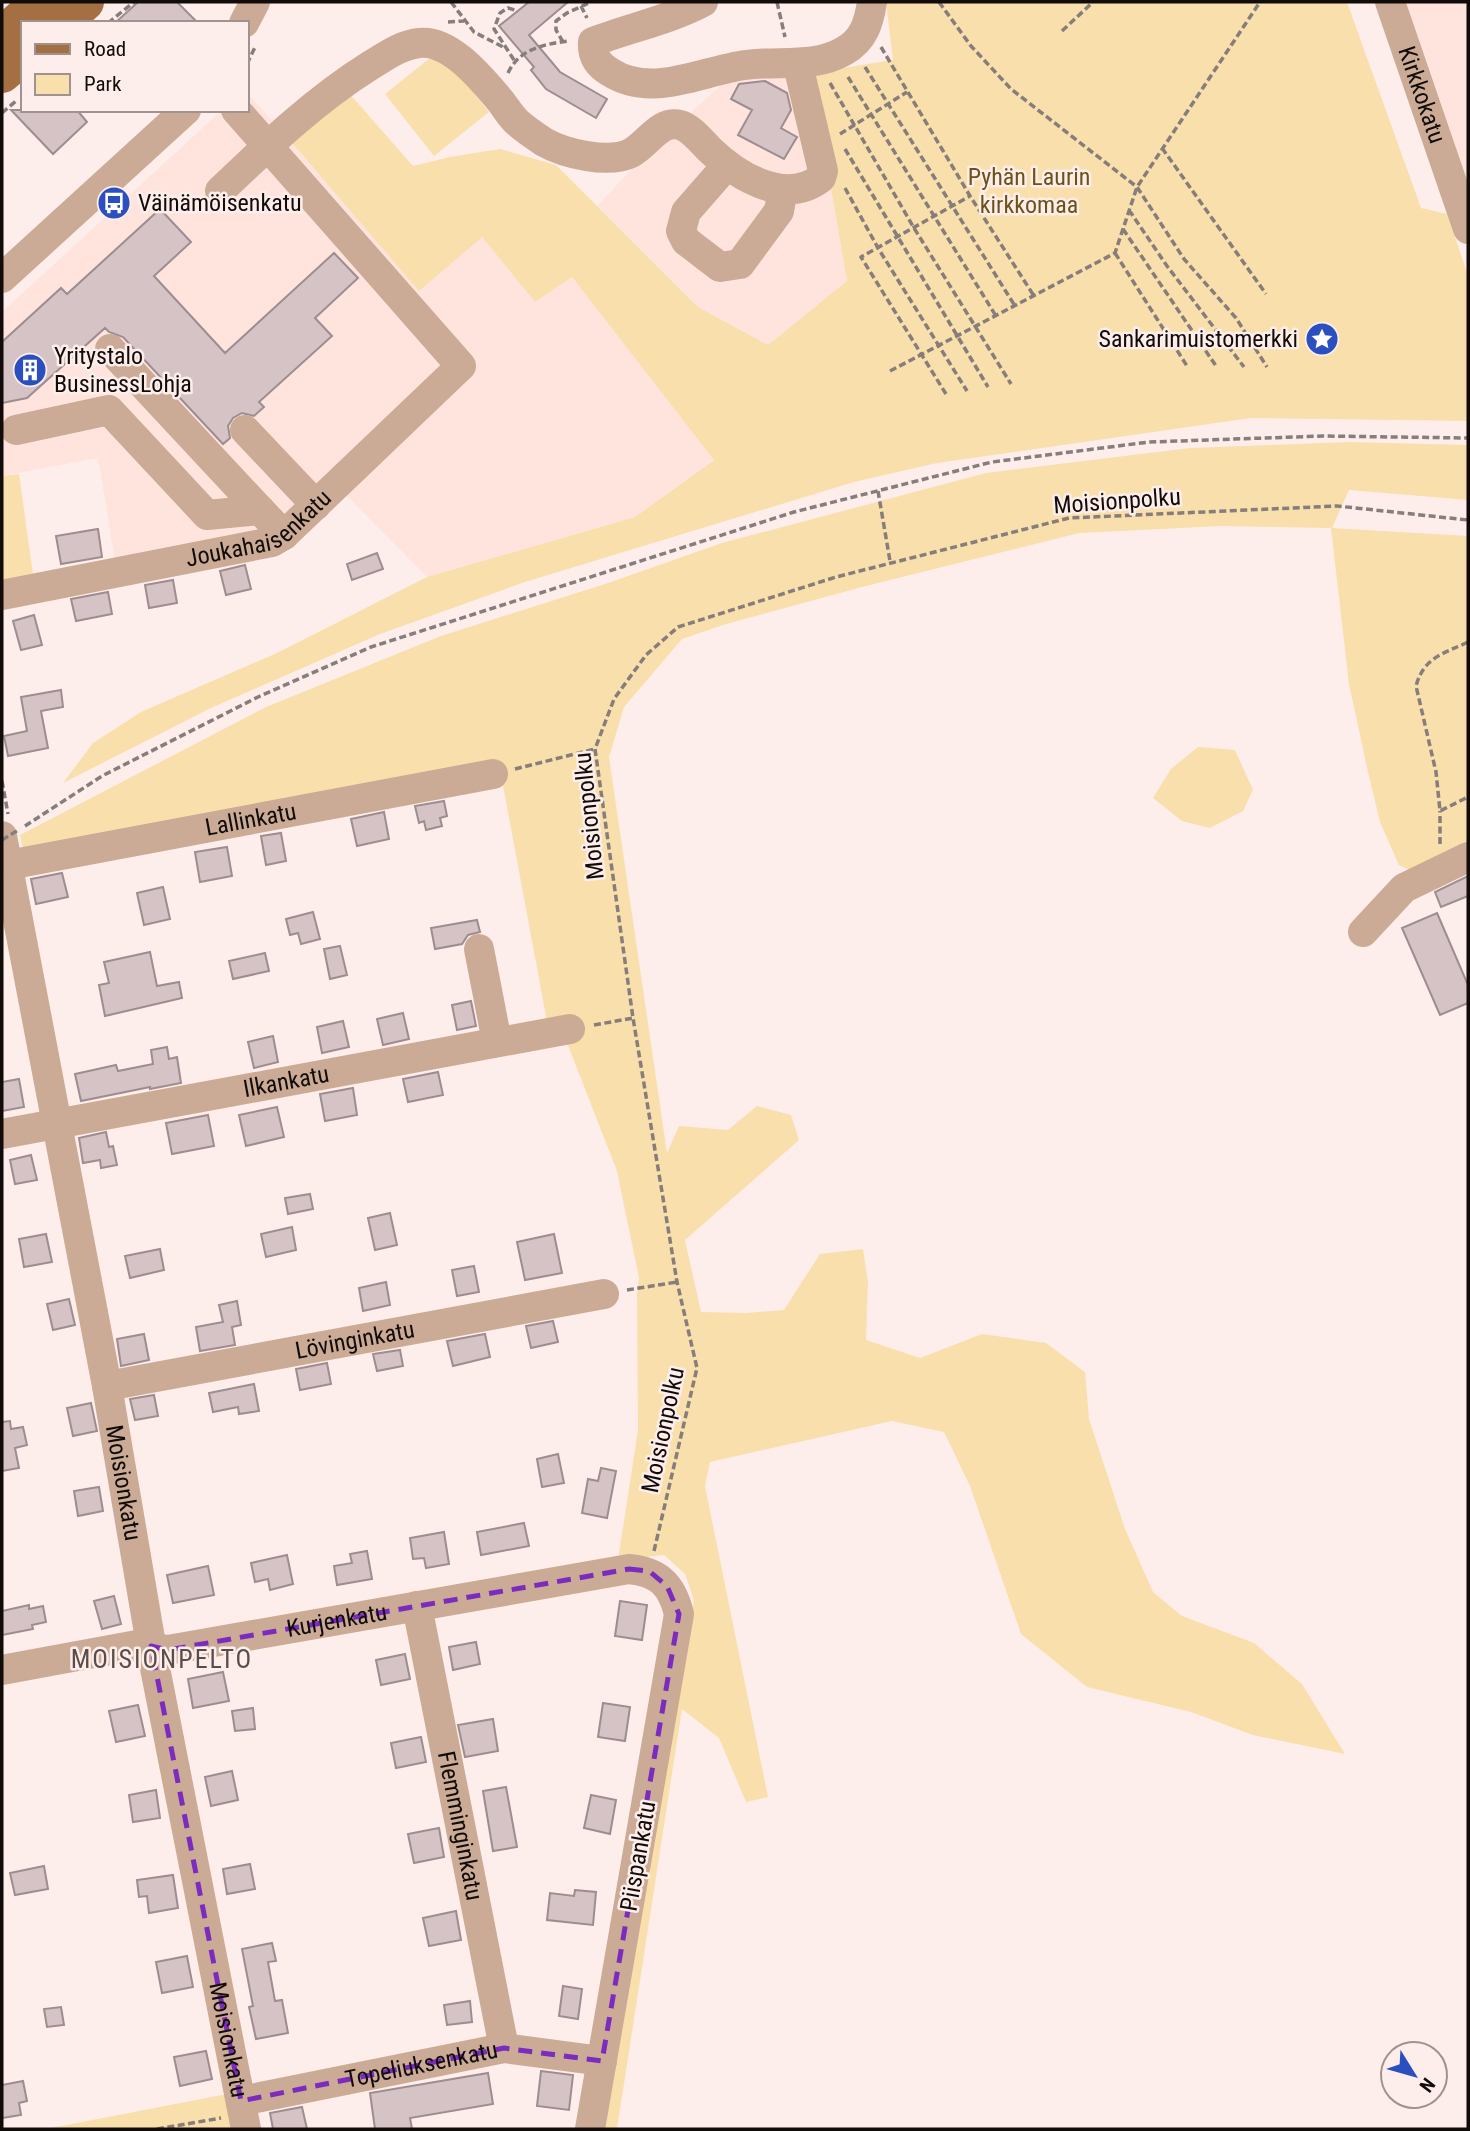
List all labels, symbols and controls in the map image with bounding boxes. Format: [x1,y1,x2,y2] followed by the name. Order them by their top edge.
[21,21,248,112] legend
[84,37,126,61] text: Road
[1392,43,1451,147] street label: Kirkkokatu
[84,72,122,96] text: Park
[968,163,1090,219] park label: Pyhän Laurin kirkkomaa
[95,184,133,222] bus stop icon: Väinämöisenkatu
[138,189,302,217] place label: Väinämöisenkatu
[1303,320,1341,358] place icon: Sankarimuistomerkki
[1098,325,1298,353] place label: Sankarimuistomerkki
[54,342,192,398] place label: Yritystalo BusinessLohja
[11,351,49,389] building icon: Yritystalo BusinessLohja
[1052,483,1182,519] street label: Moisionpolku
[183,484,337,573] street label: Joukahaisenkatu
[568,751,610,881] street label: Moisionpolku
[203,797,299,842] street label: Lallinkatu
[241,1060,331,1103] street label: Ilkankatu
[293,1315,417,1365] street label: Lövinginkatu
[636,1365,690,1495] street label: Moisionpolku
[100,1423,147,1543] street label: Moisionkatu
[285,1598,389,1643] street label: Kurjenkatu
[71,1644,253,1674] district label: MOISIONPELTO
[432,1749,489,1903] street label: Flemminginkatu
[615,1799,661,1913] street label: Piispankatu
[203,1980,253,2100] street label: Moisionkatu
[343,2036,500,2094] street label: Topeliuksenkatu
[1379,2040,1449,2110] north arrow
[1414,2073,1440,2096] text: N

